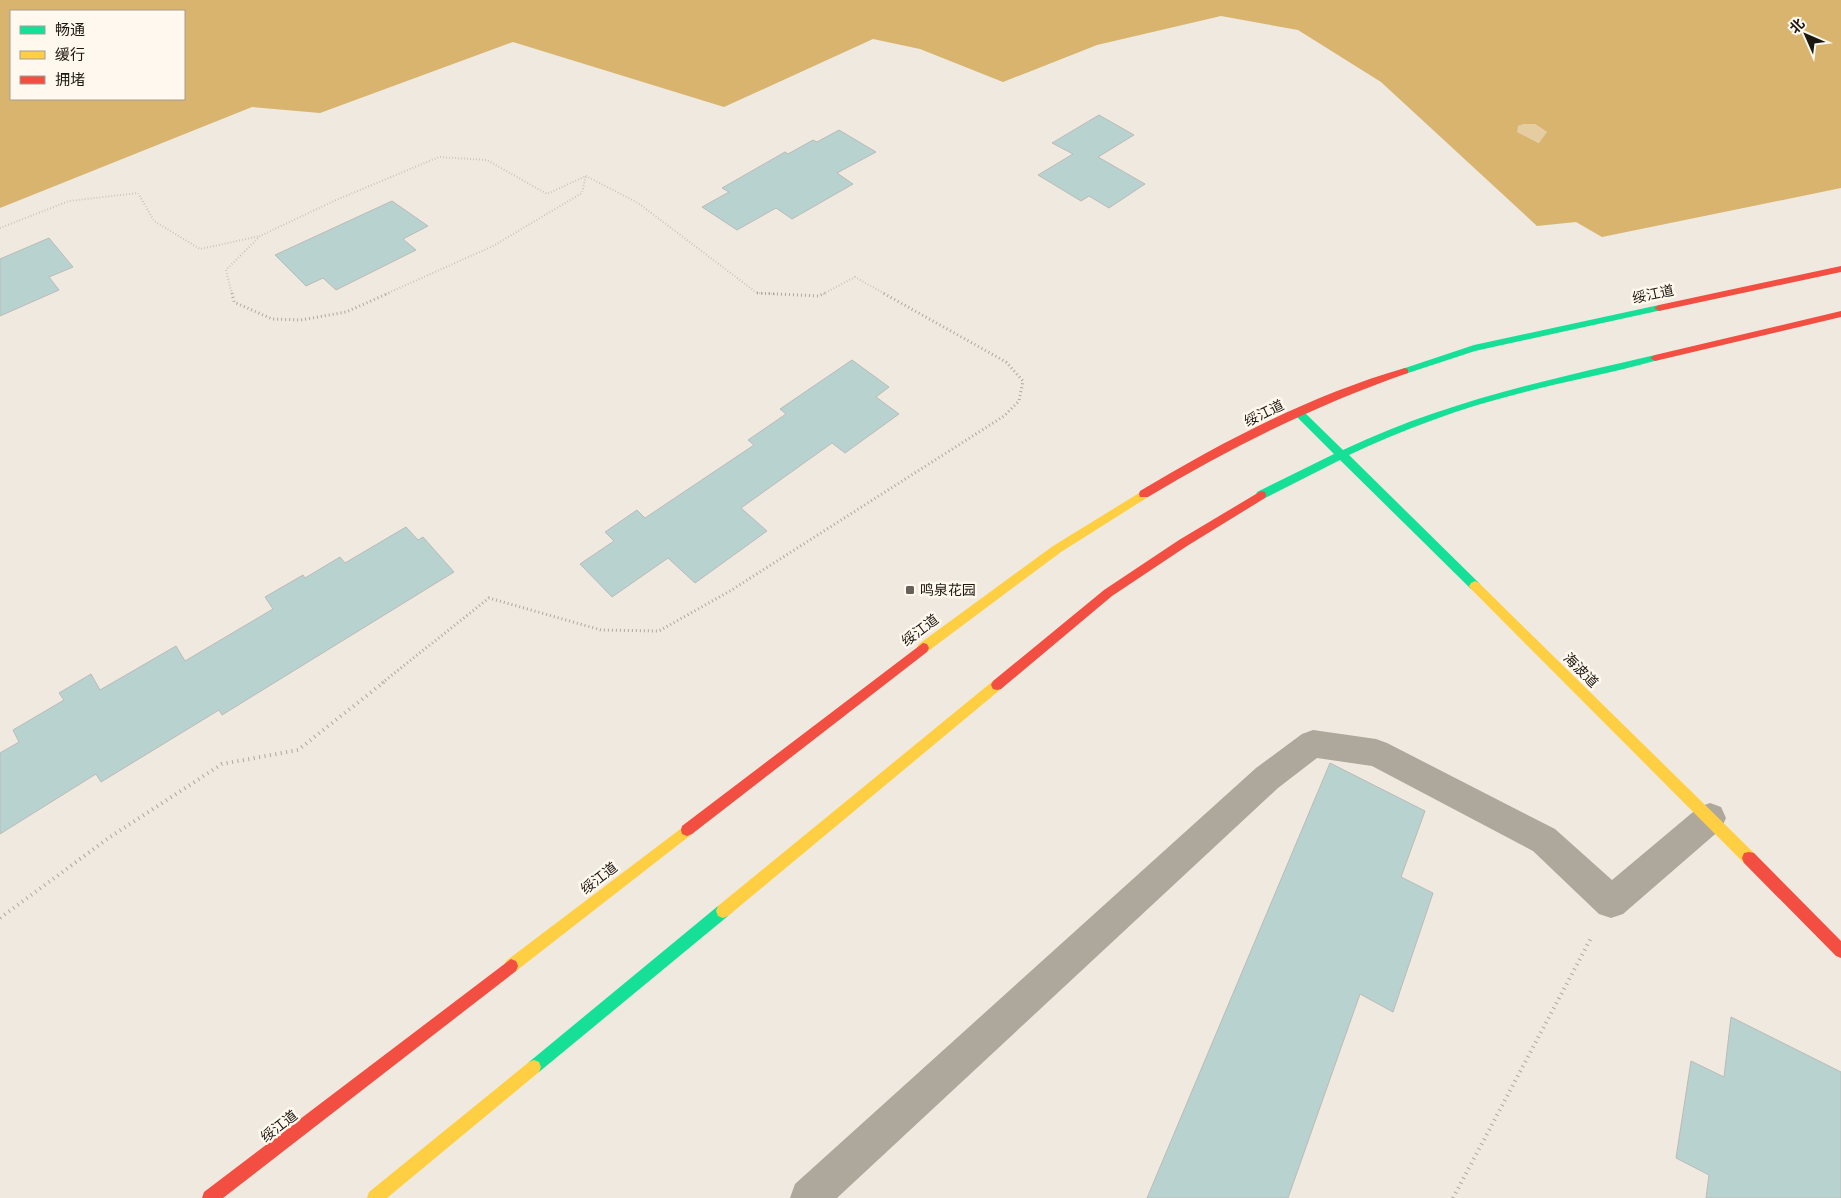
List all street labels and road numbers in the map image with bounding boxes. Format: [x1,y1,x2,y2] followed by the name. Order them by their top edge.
[1631,281,1675,307] street label: 绥江道
[1241,396,1287,430] street label: 绥江道
[898,610,942,650] street label: 绥江道
[1560,649,1602,691] street label: 海波道
[577,858,621,898] street label: 绥江道
[257,1106,301,1146] street label: 绥江道

